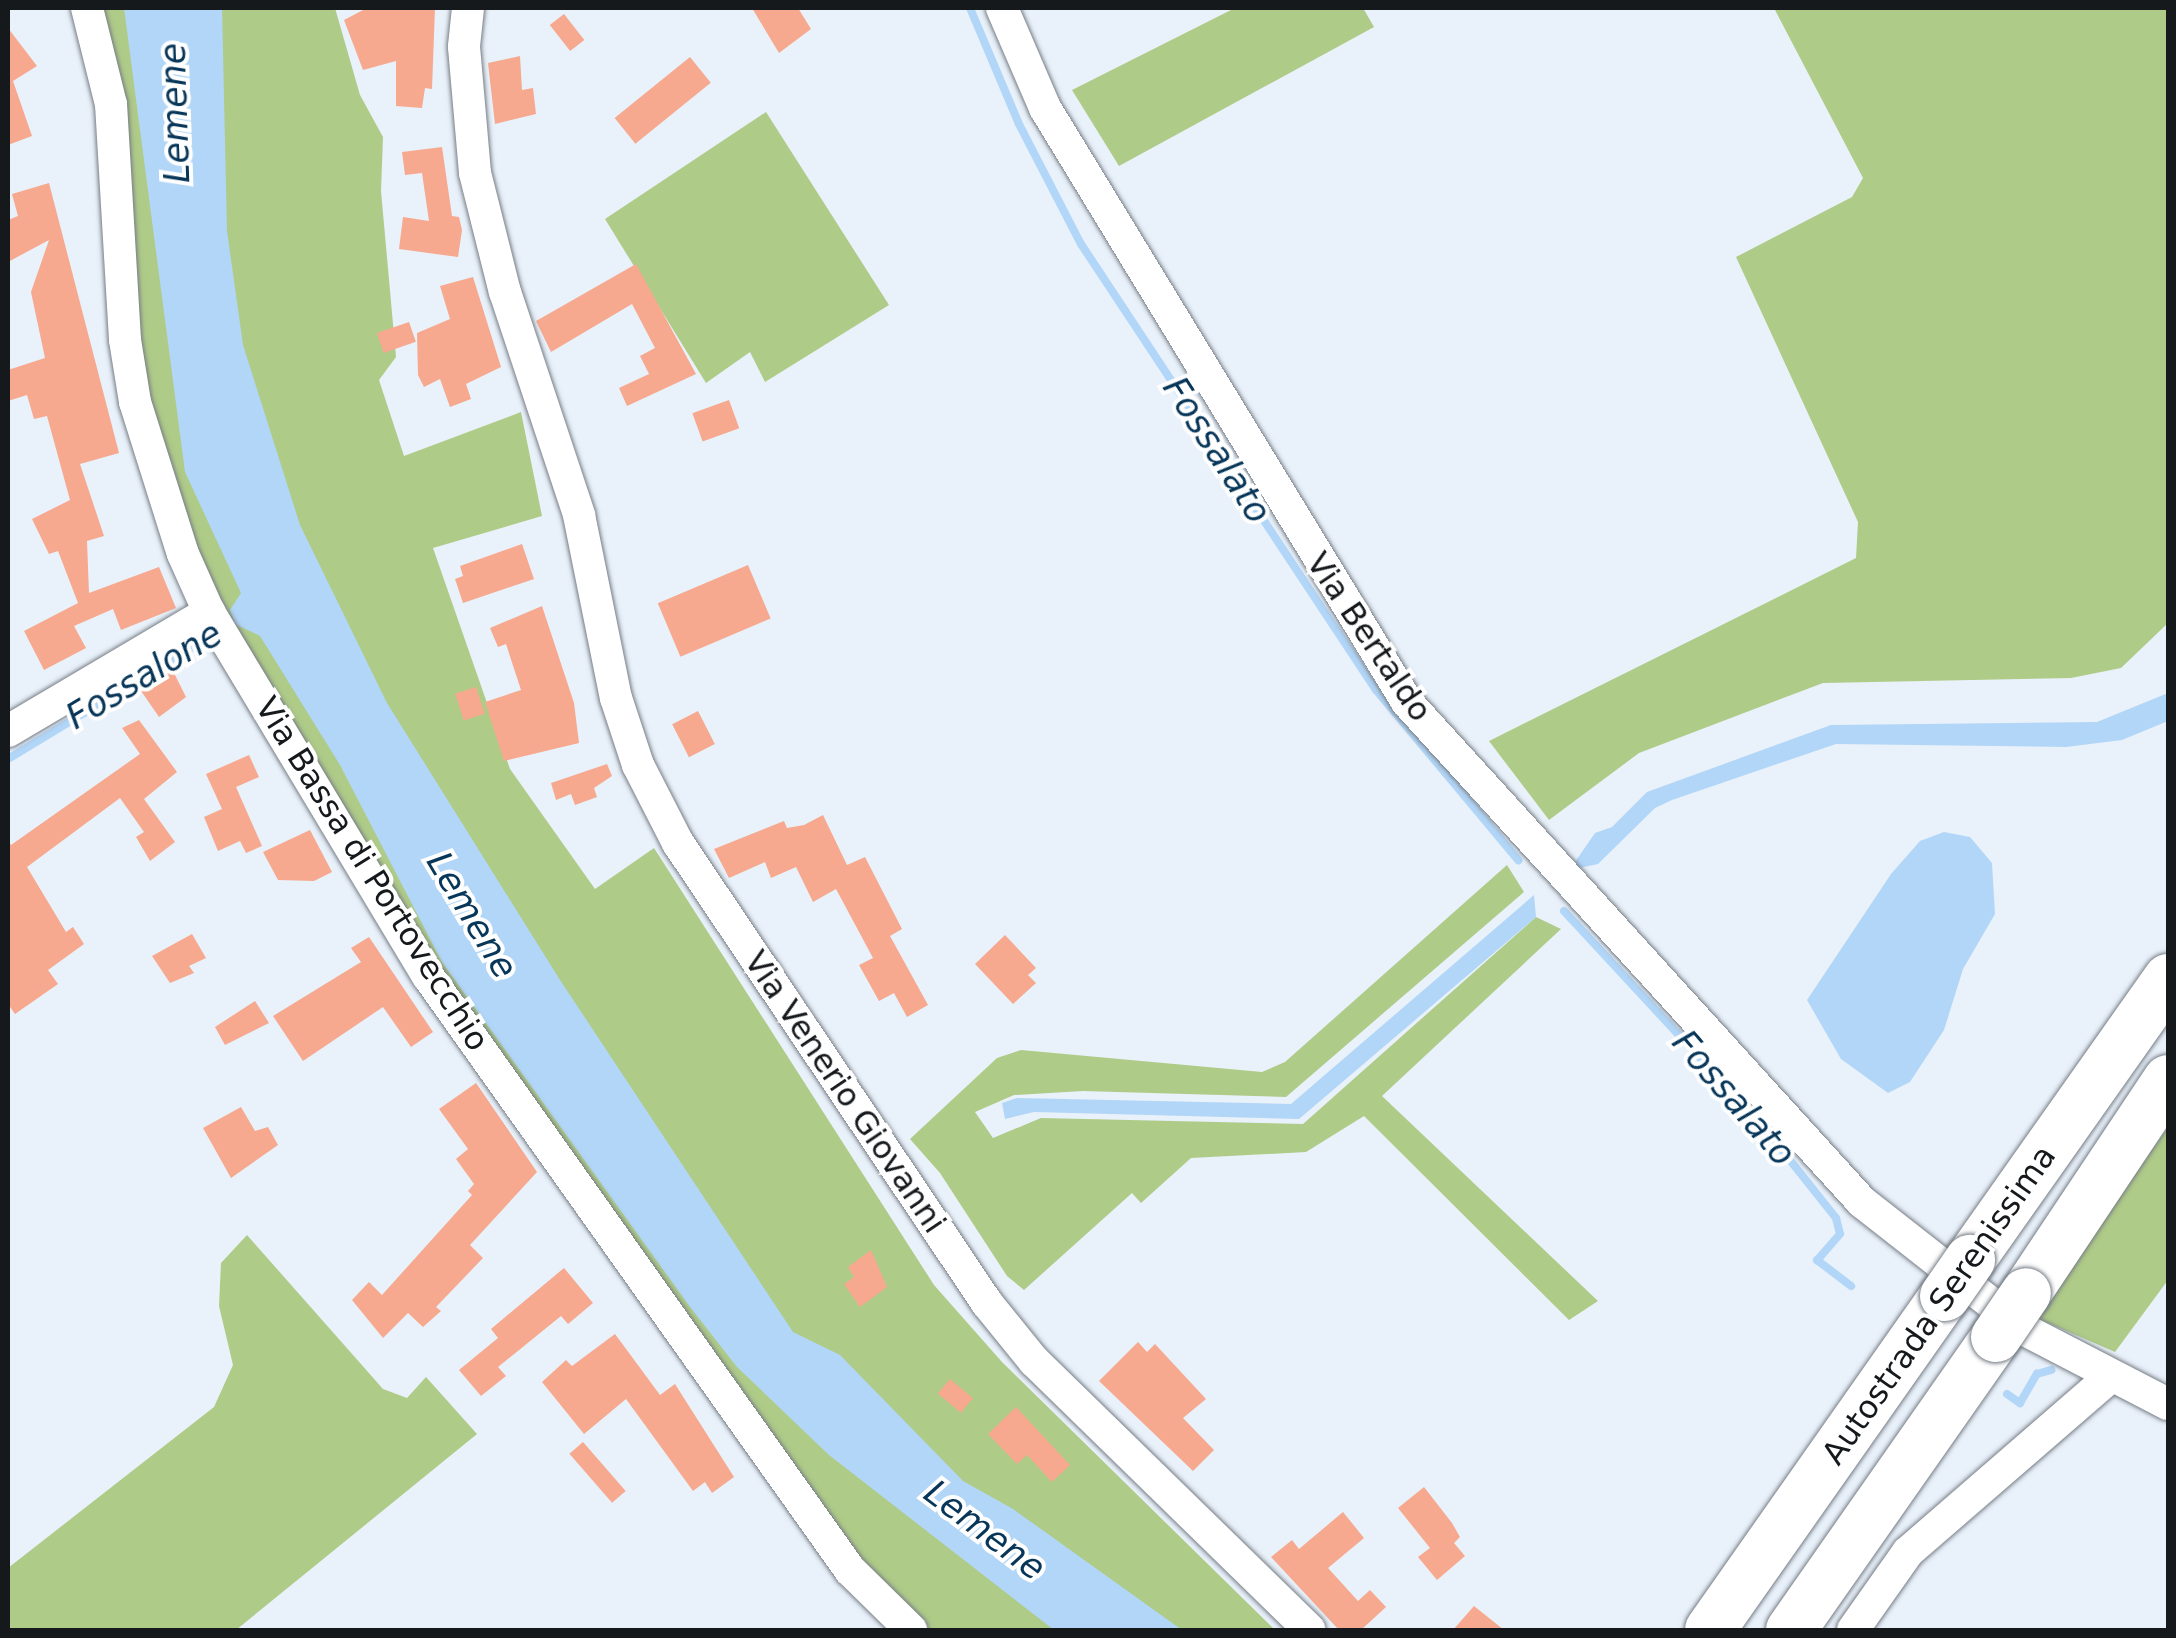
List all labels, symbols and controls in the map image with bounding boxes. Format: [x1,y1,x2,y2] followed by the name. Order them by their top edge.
[152,42,198,184] water label: Lemene
[1154,369,1280,531] water label: Fossalato
[1298,545,1440,729] street label: Via Bertaldo
[58,612,230,738] water label: Fossalone
[247,690,497,1058] street label: Via Bassa di Portovecchio
[418,844,526,986] water label: Lemene
[736,944,954,1240] street label: Via Venerio Giovanni
[1664,1022,1804,1174] water label: Fossalato
[1814,1138,2064,1472] street label: Autostrada Serenissima
[916,1471,1054,1589] water label: Lemene

